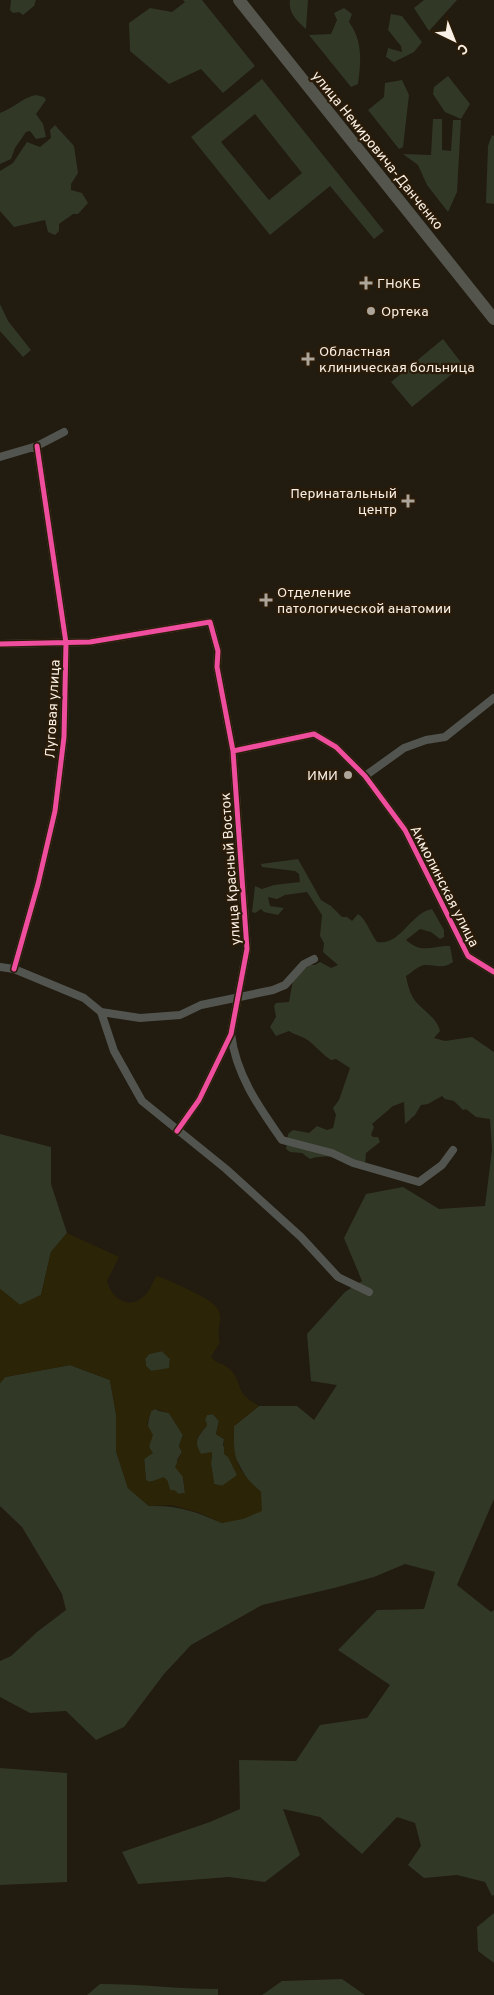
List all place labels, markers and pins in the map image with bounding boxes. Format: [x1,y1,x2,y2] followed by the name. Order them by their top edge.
[359,276,373,290] marker: ГНоКБ
[377,276,421,293] place label: ГНоКБ
[381,304,429,321] place label: Ортека
[365,305,377,317] marker: Ортека
[319,344,475,377] place label: Областная клиническая больница
[301,352,315,366] marker: Областная клиническая больница
[290,486,397,519] place label: Перинатальный центр
[401,494,415,508] marker: Перинатальный центр
[277,585,451,618] place label: Отделение патологической анатомии
[259,593,273,607] marker: Отделение патологической анатомии
[307,768,338,785] place label: ИМИ
[342,769,354,781] marker: ИМИ

